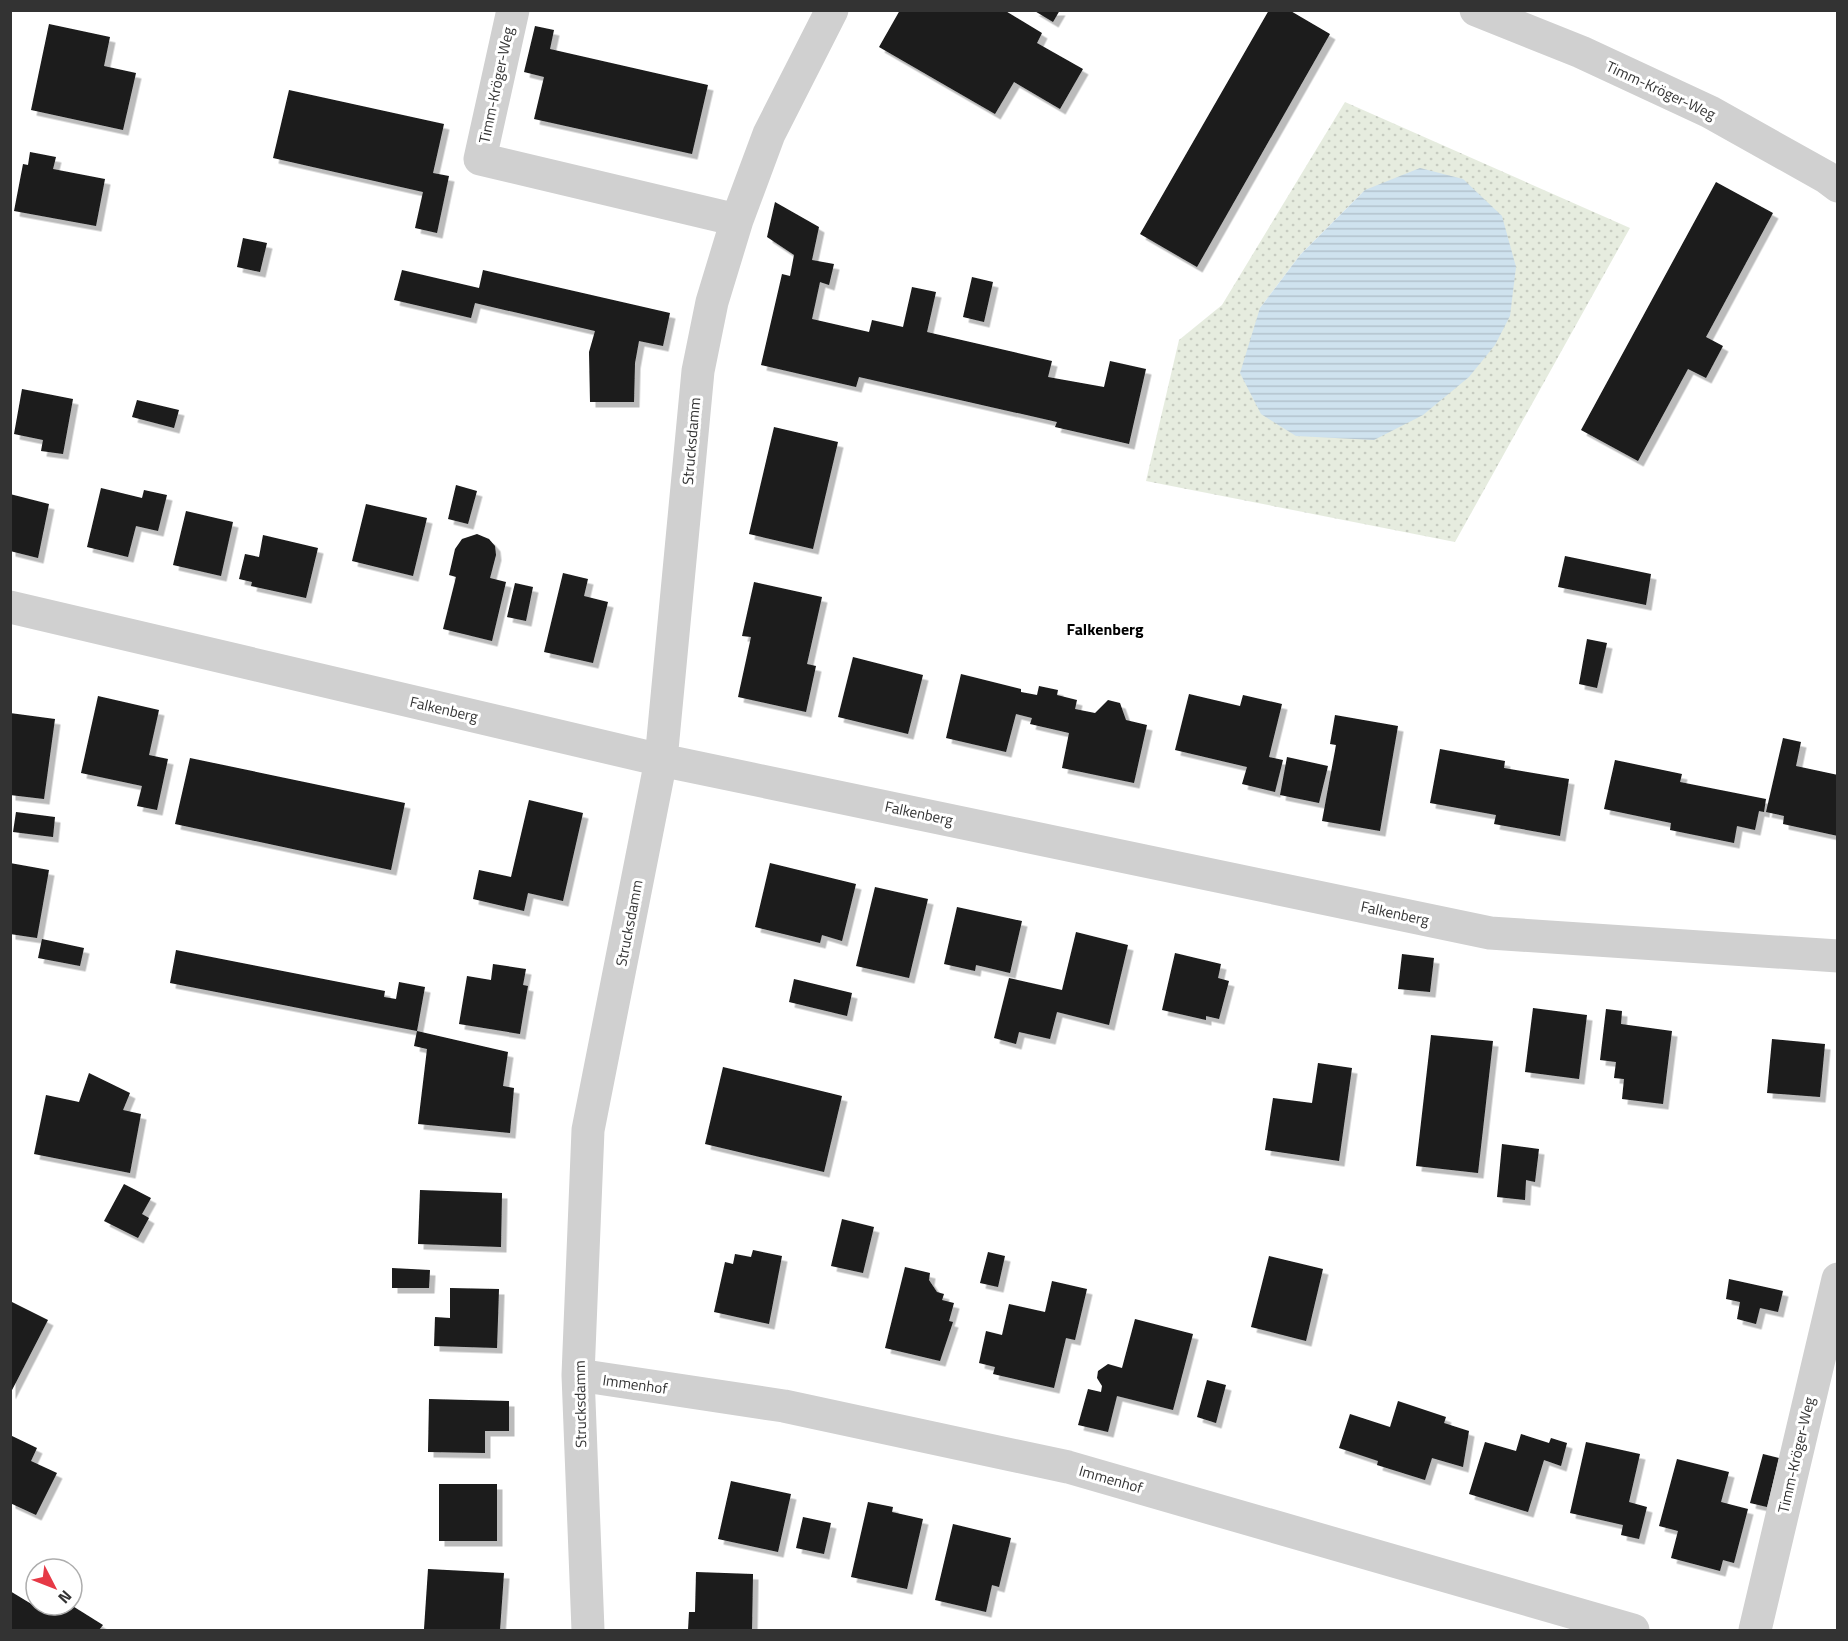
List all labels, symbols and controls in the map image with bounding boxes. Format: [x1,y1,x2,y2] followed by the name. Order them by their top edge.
[472,24,520,145] street label: Timm-Kröger-Weg
[1602,55,1720,126] street label: Timm-Kröger-Weg
[676,396,706,486] street label: Strucksdamm
[1066,617,1144,641] district label: Falkenberg
[408,690,481,728] street label: Falkenberg
[883,795,956,832] street label: Falkenberg
[609,878,649,968] street label: Strucksdamm
[1359,895,1432,932] street label: Falkenberg
[568,1360,592,1448] street label: Strucksdamm
[601,1368,669,1400] street label: Immenhof
[1771,1394,1821,1515] street label: Timm-Kröger-Weg
[1076,1459,1146,1499] street label: Immenhof
[24,1557,84,1617] north arrow
[53,1585,78,1609] text: N

